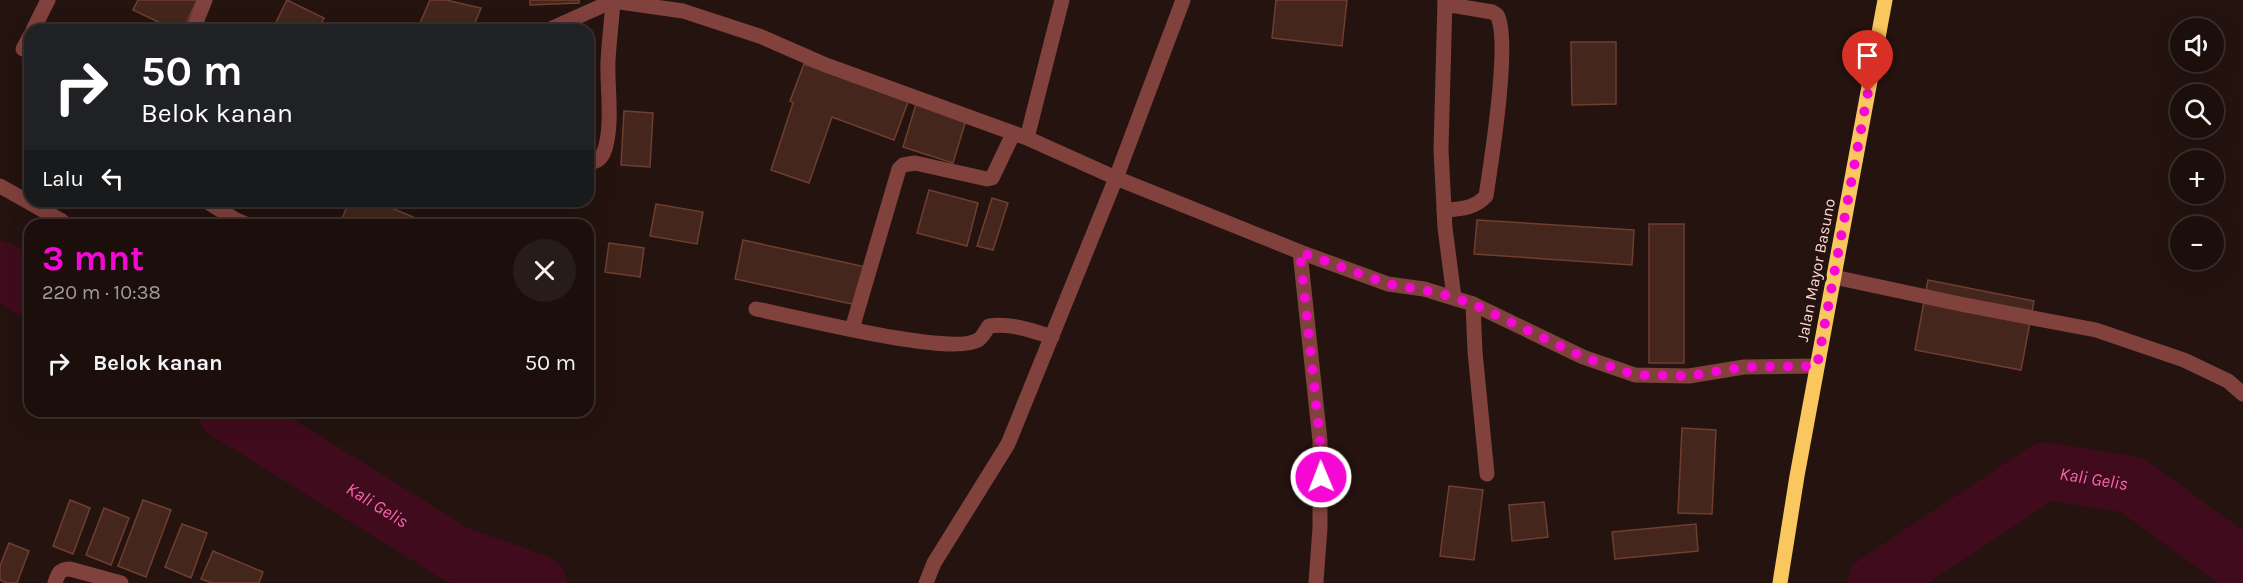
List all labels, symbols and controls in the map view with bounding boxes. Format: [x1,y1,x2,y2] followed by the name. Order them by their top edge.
[2170,18,2224,270] map controls
[2170,18,2224,72] button: sound
[1842,30,1893,92] pin
[1851,39,1884,72] icon: arrive
[141,46,243,96] text: 50 m
[42,48,120,126] icon: right
[2170,84,2224,138] button: search
[141,97,293,129] text: Belok kanan
[2170,150,2224,204] button: +
[96,162,129,195] icon: left
[42,166,84,192] text: Lalu
[1793,197,1839,343] street label: Jalan Mayor Basuno
[2170,216,2224,270] button: −
[42,237,144,279] text: 3 mnt
[513,239,576,302] button: close
[42,281,161,304] text: 220 m · 10:38
[42,347,75,380] icon: right
[93,350,223,376] text: Belok kanan
[525,350,576,376] text: 50 m
[1289,445,1353,509] position arrow
[2058,462,2129,495] water label: Kali Gelis
[342,477,412,533] water label: Kali Gelis

